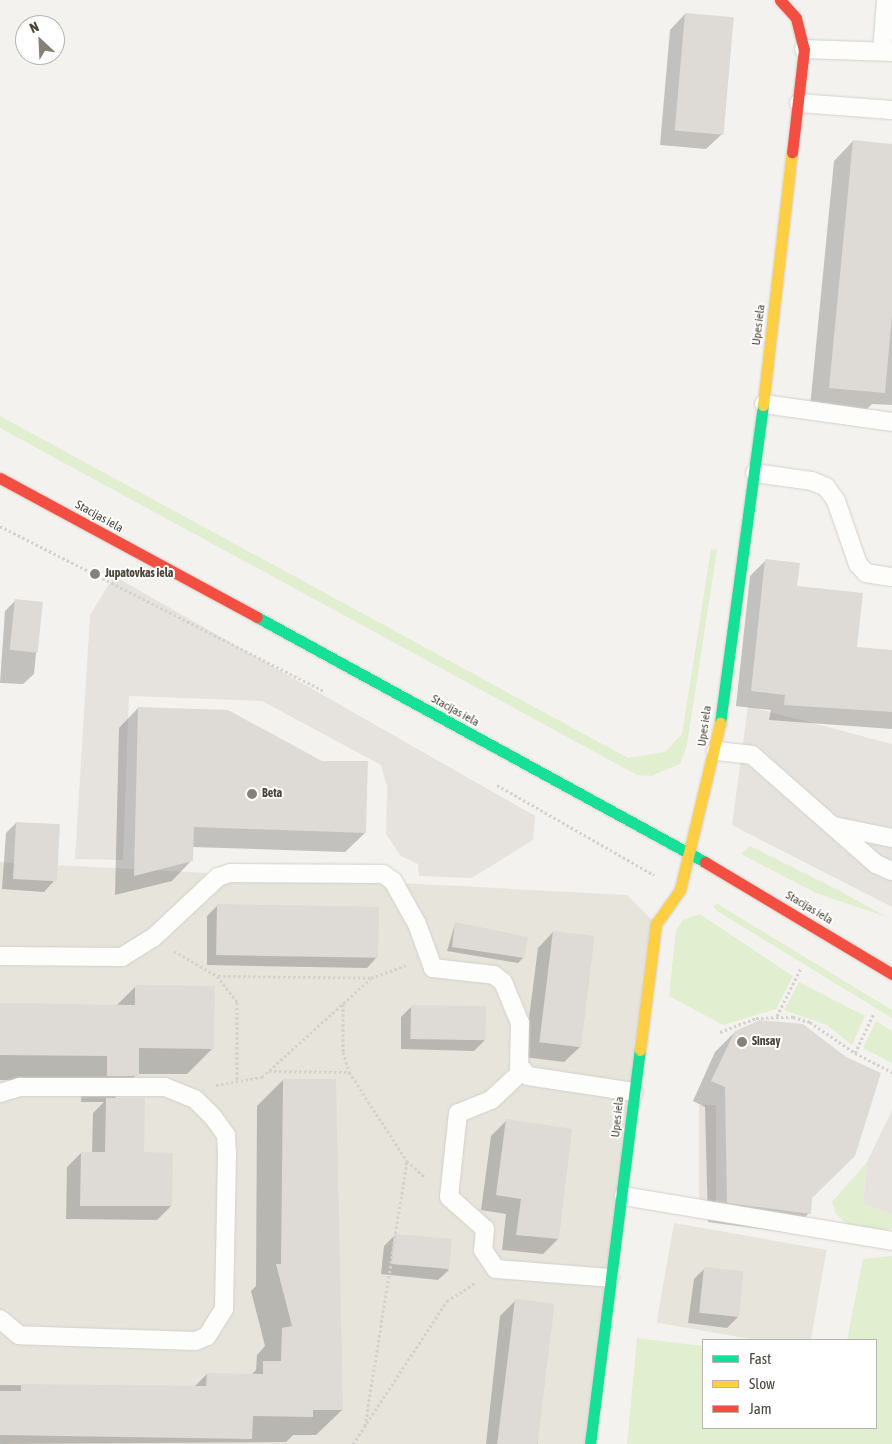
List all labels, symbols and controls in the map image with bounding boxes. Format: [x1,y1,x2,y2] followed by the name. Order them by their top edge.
[15,15,65,65] north arrow
[27,18,41,36] text: N
[749,304,769,346] street label: Upes iela
[73,498,125,536] street label: Stacijas iela
[105,567,173,581] place label: Jupatovkas iela
[89,568,101,580] marker: Jupatovkas iela
[429,692,481,730] street label: Stacijas iela
[695,705,715,747] street label: Upes iela
[262,787,282,801] place label: Beta
[246,788,258,800] marker: Beta
[783,888,835,928] street label: Stacijas iela
[752,1035,780,1049] place label: Sinsay
[736,1036,748,1048] marker: Sinsay
[609,1096,627,1138] street label: Upes iela
[702,1339,877,1429] legend
[749,1350,771,1367] text: Fast
[749,1375,775,1392] text: Slow
[749,1400,772,1417] text: Jam

